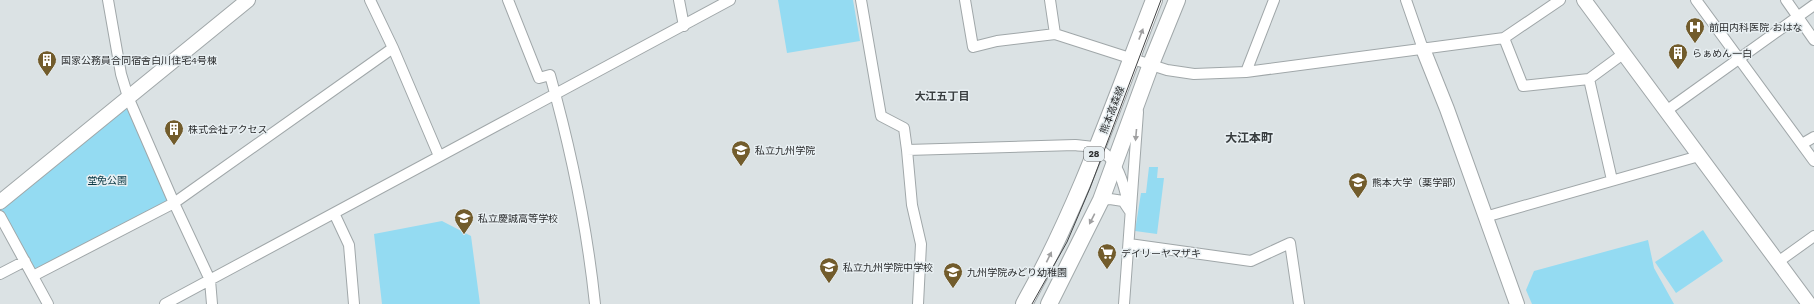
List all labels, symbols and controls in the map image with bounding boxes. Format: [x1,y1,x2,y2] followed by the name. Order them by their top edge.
[1684,16,1706,44] hospital icon: 前田内科医院 おはな
[1709,22,1802,33] place label: 前田内科医院 おはな
[1139,27,1145,39] one-way arrow
[1667,42,1689,70] building icon: らぁめん一白
[1692,48,1752,59] place label: らぁめん一白
[36,49,58,77] building icon: 国家公務員合同宿舎白川住宅4号棟
[61,55,217,66] place label: 国家公務員合同宿舎白川住宅4号棟
[1098,85,1126,135] street label: 熊本高森線
[915,90,970,103] district label: 大江五丁目
[163,118,185,146] building icon: 株式会社アクセス
[188,124,268,135] place label: 株式会社アクセス
[1133,129,1140,141] one-way arrow
[1225,131,1273,145] district label: 大江本町
[730,139,752,167] school or university icon: 私立九州学院
[755,145,815,156] place label: 私立九州学院
[1084,147,1104,161] road number: 28
[1347,171,1369,199] school or university icon: 熊本大学（薬学部）
[87,175,127,186] park label: 堂免公園
[1372,177,1462,188] place label: 熊本大学（薬学部）
[453,207,475,235] school or university icon: 私立慶誠高等学校
[478,213,558,224] place label: 私立慶誠高等学校
[1089,213,1095,225] one-way arrow
[1096,242,1118,270] supermarket icon: デイリーヤマザキ
[1121,248,1201,259] place label: デイリーヤマザキ
[1046,252,1052,263] one-way arrow
[818,256,840,284] school or university icon: 私立九州学院中学校
[942,261,964,289] school or university icon: 九州学院みどり幼稚園
[843,262,933,273] place label: 私立九州学院中学校
[967,267,1067,278] place label: 九州学院みどり幼稚園

